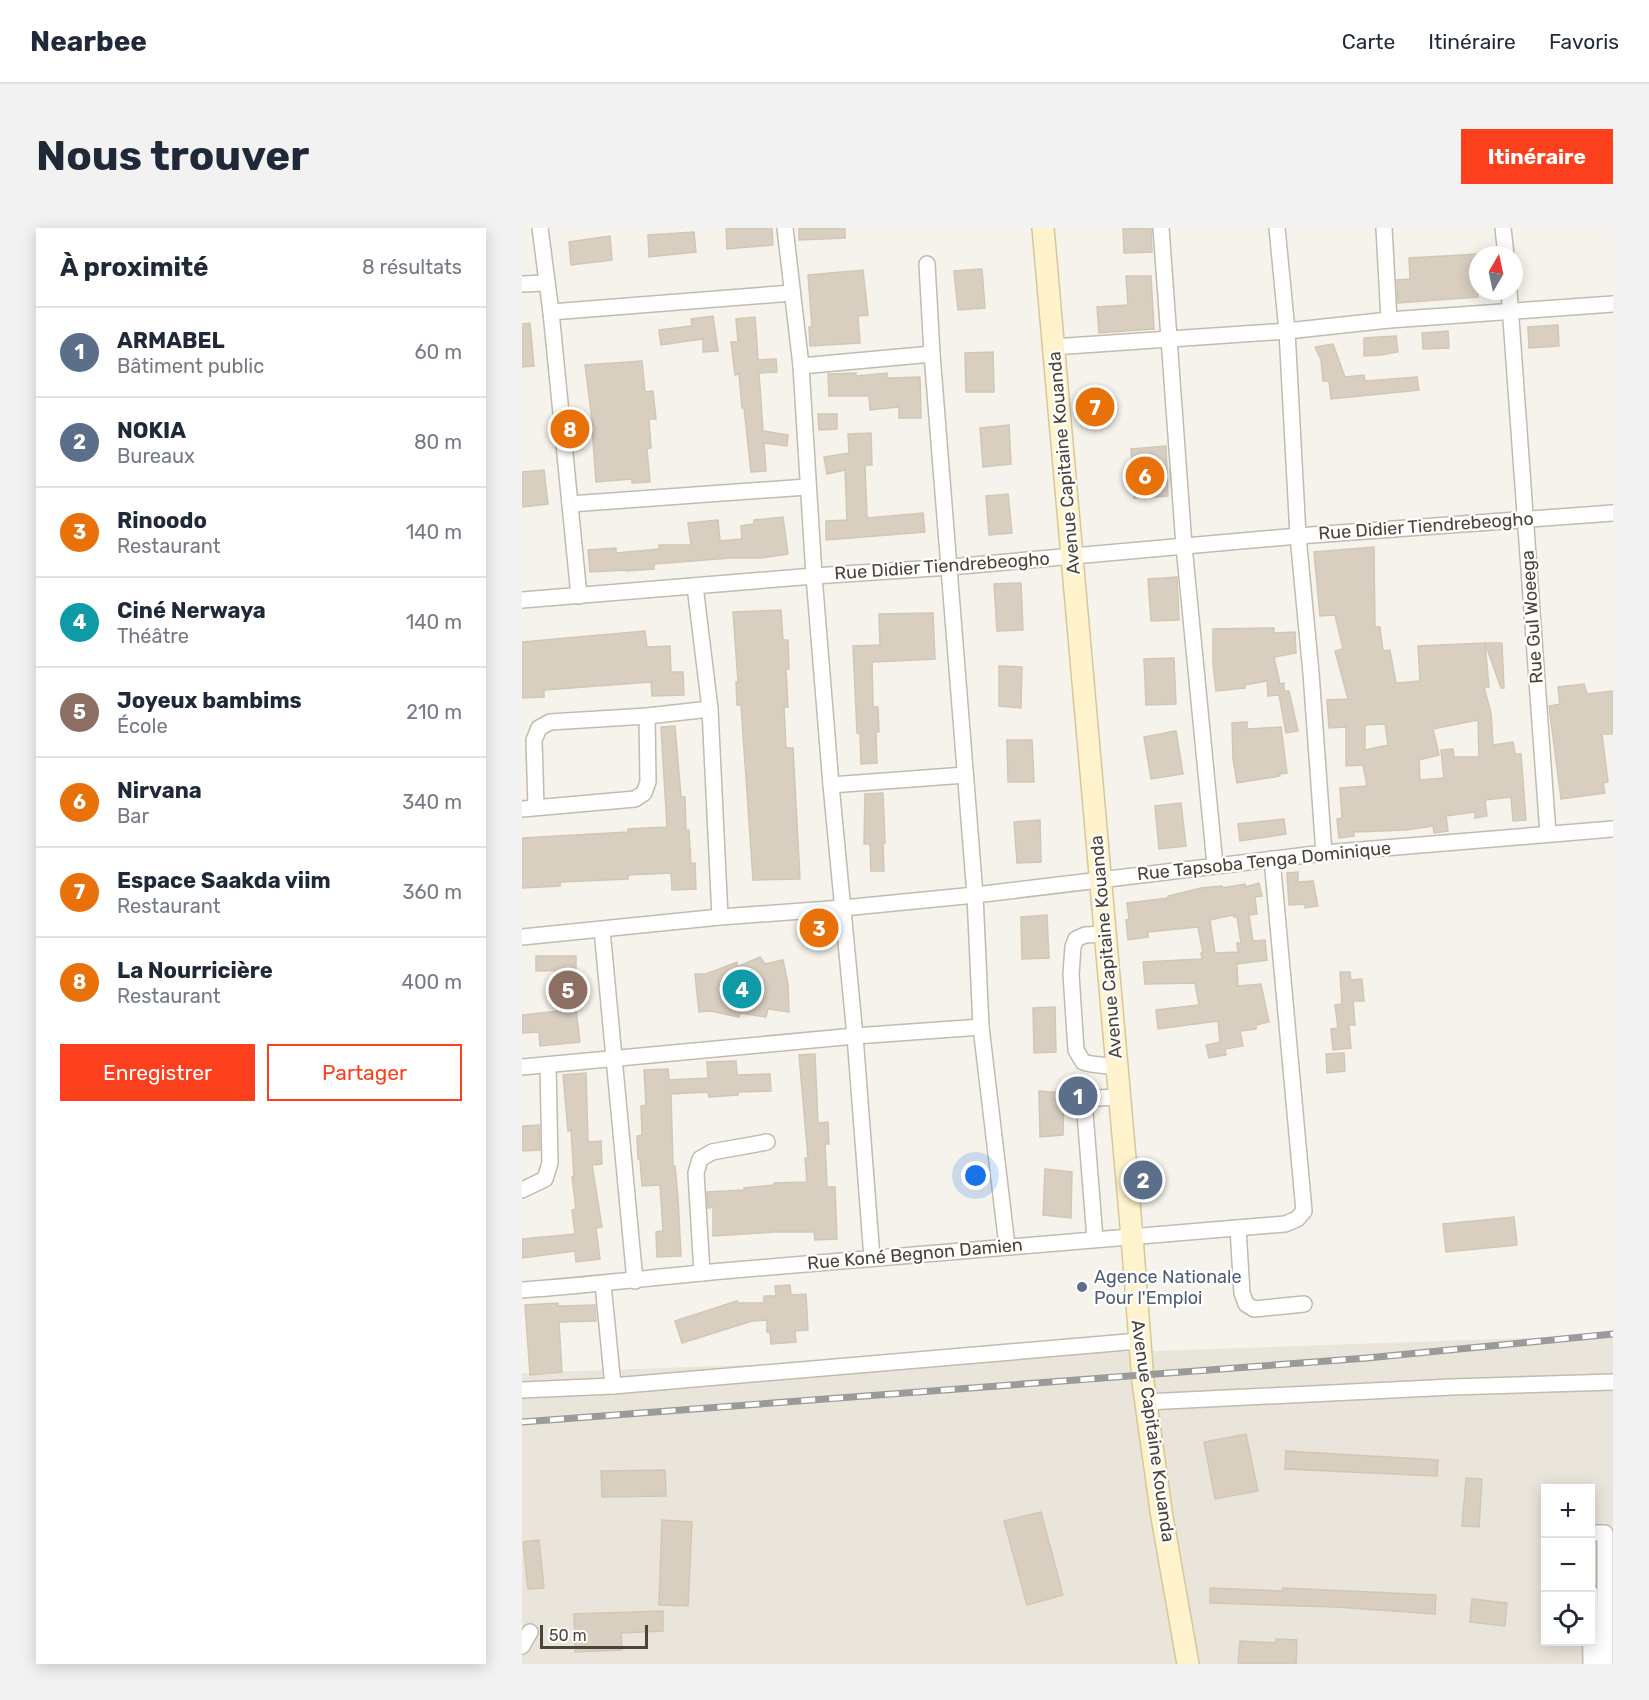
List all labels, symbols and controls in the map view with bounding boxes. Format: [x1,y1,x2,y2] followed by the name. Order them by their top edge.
[30,25,147,58] text: Nearbee
[1342,29,1395,54] text: Carte
[1428,29,1516,54] text: Itinéraire
[1549,29,1619,54] text: Favoris
[1461,129,1613,184] button: Itinéraire
[36,131,309,181] text: Nous trouver
[1469,246,1523,300] north arrow
[60,252,209,283] text: À proximité
[362,255,462,279] text: 8 résultats
[117,327,225,354] text: ARMABEL
[75,340,84,364] text: 1
[415,340,462,364] text: 60 m
[1043,350,1085,576] street label: Avenue Capitaine Kouanda
[117,354,264,378] text: Bâtiment public
[1076,384,1114,429] pin: 7
[550,406,590,452] pin: 8
[117,417,186,444] text: NOKIA
[73,430,86,454] text: 2
[414,430,462,454] text: 80 m
[117,444,195,468] text: Bureaux
[1126,454,1164,498] pin: 6
[117,507,207,534] text: Rinoodo
[1318,508,1534,544] street label: Rue Didier Tiendrebeogho
[73,520,86,544] text: 3
[406,520,462,544] text: 140 m
[117,534,221,558] text: Restaurant
[834,548,1050,584] street label: Rue Didier Tiendrebeogho
[1516,549,1548,685] street label: Rue Gul Woeega
[117,597,266,624] text: Ciné Nerwaya
[73,610,86,634] text: 4
[406,610,462,634] text: 140 m
[117,624,189,648] text: Théâtre
[117,687,302,714] text: Joyeux bambims
[73,700,86,724] text: 5
[406,700,462,724] text: 210 m
[117,714,168,738] text: École
[117,777,202,804] text: Nirvana
[73,790,86,814] text: 6
[402,790,462,814] text: 340 m
[117,804,149,828] text: Bar
[1085,834,1127,1060] street label: Avenue Capitaine Kouanda
[1136,837,1392,885] street label: Rue Tapsoba Tenga Dominique
[117,867,331,894] text: Espace Saakda viim
[74,880,85,904] text: 7
[403,880,462,904] text: 360 m
[117,894,221,918] text: Restaurant
[800,906,838,950] pin: 3
[117,957,273,984] text: La Nourricière
[722,966,762,1011] pin: 4
[548,968,588,1012] pin: 5
[73,970,86,994] text: 8
[402,970,462,994] text: 400 m
[117,984,221,1008] text: Restaurant
[60,1044,255,1101] button: Enregistrer
[267,1044,462,1101] button: Partager
[1058,1074,1098,1118] pin: 1
[1124,1158,1162,1202] pin: 2
[961,1161,990,1190] your location
[806,1234,1024,1274] street label: Rue Koné Begnon Damien
[1094,1266,1242,1309] place label: Agence Nationale Pour l'Emploi
[1075,1280,1089,1294] marker: Agence Nationale Pour l'Emploi
[1127,1318,1179,1544] street label: Avenue Capitaine Kouanda
[1541,1484,1595,1646] map controls
[1541,1484,1595,1538] button: +
[1541,1538,1595,1592] button: −
[1541,1592,1595,1646] button: locate
[540,1622,648,1650] scale bar
[549,1626,587,1645] text: 50 m

